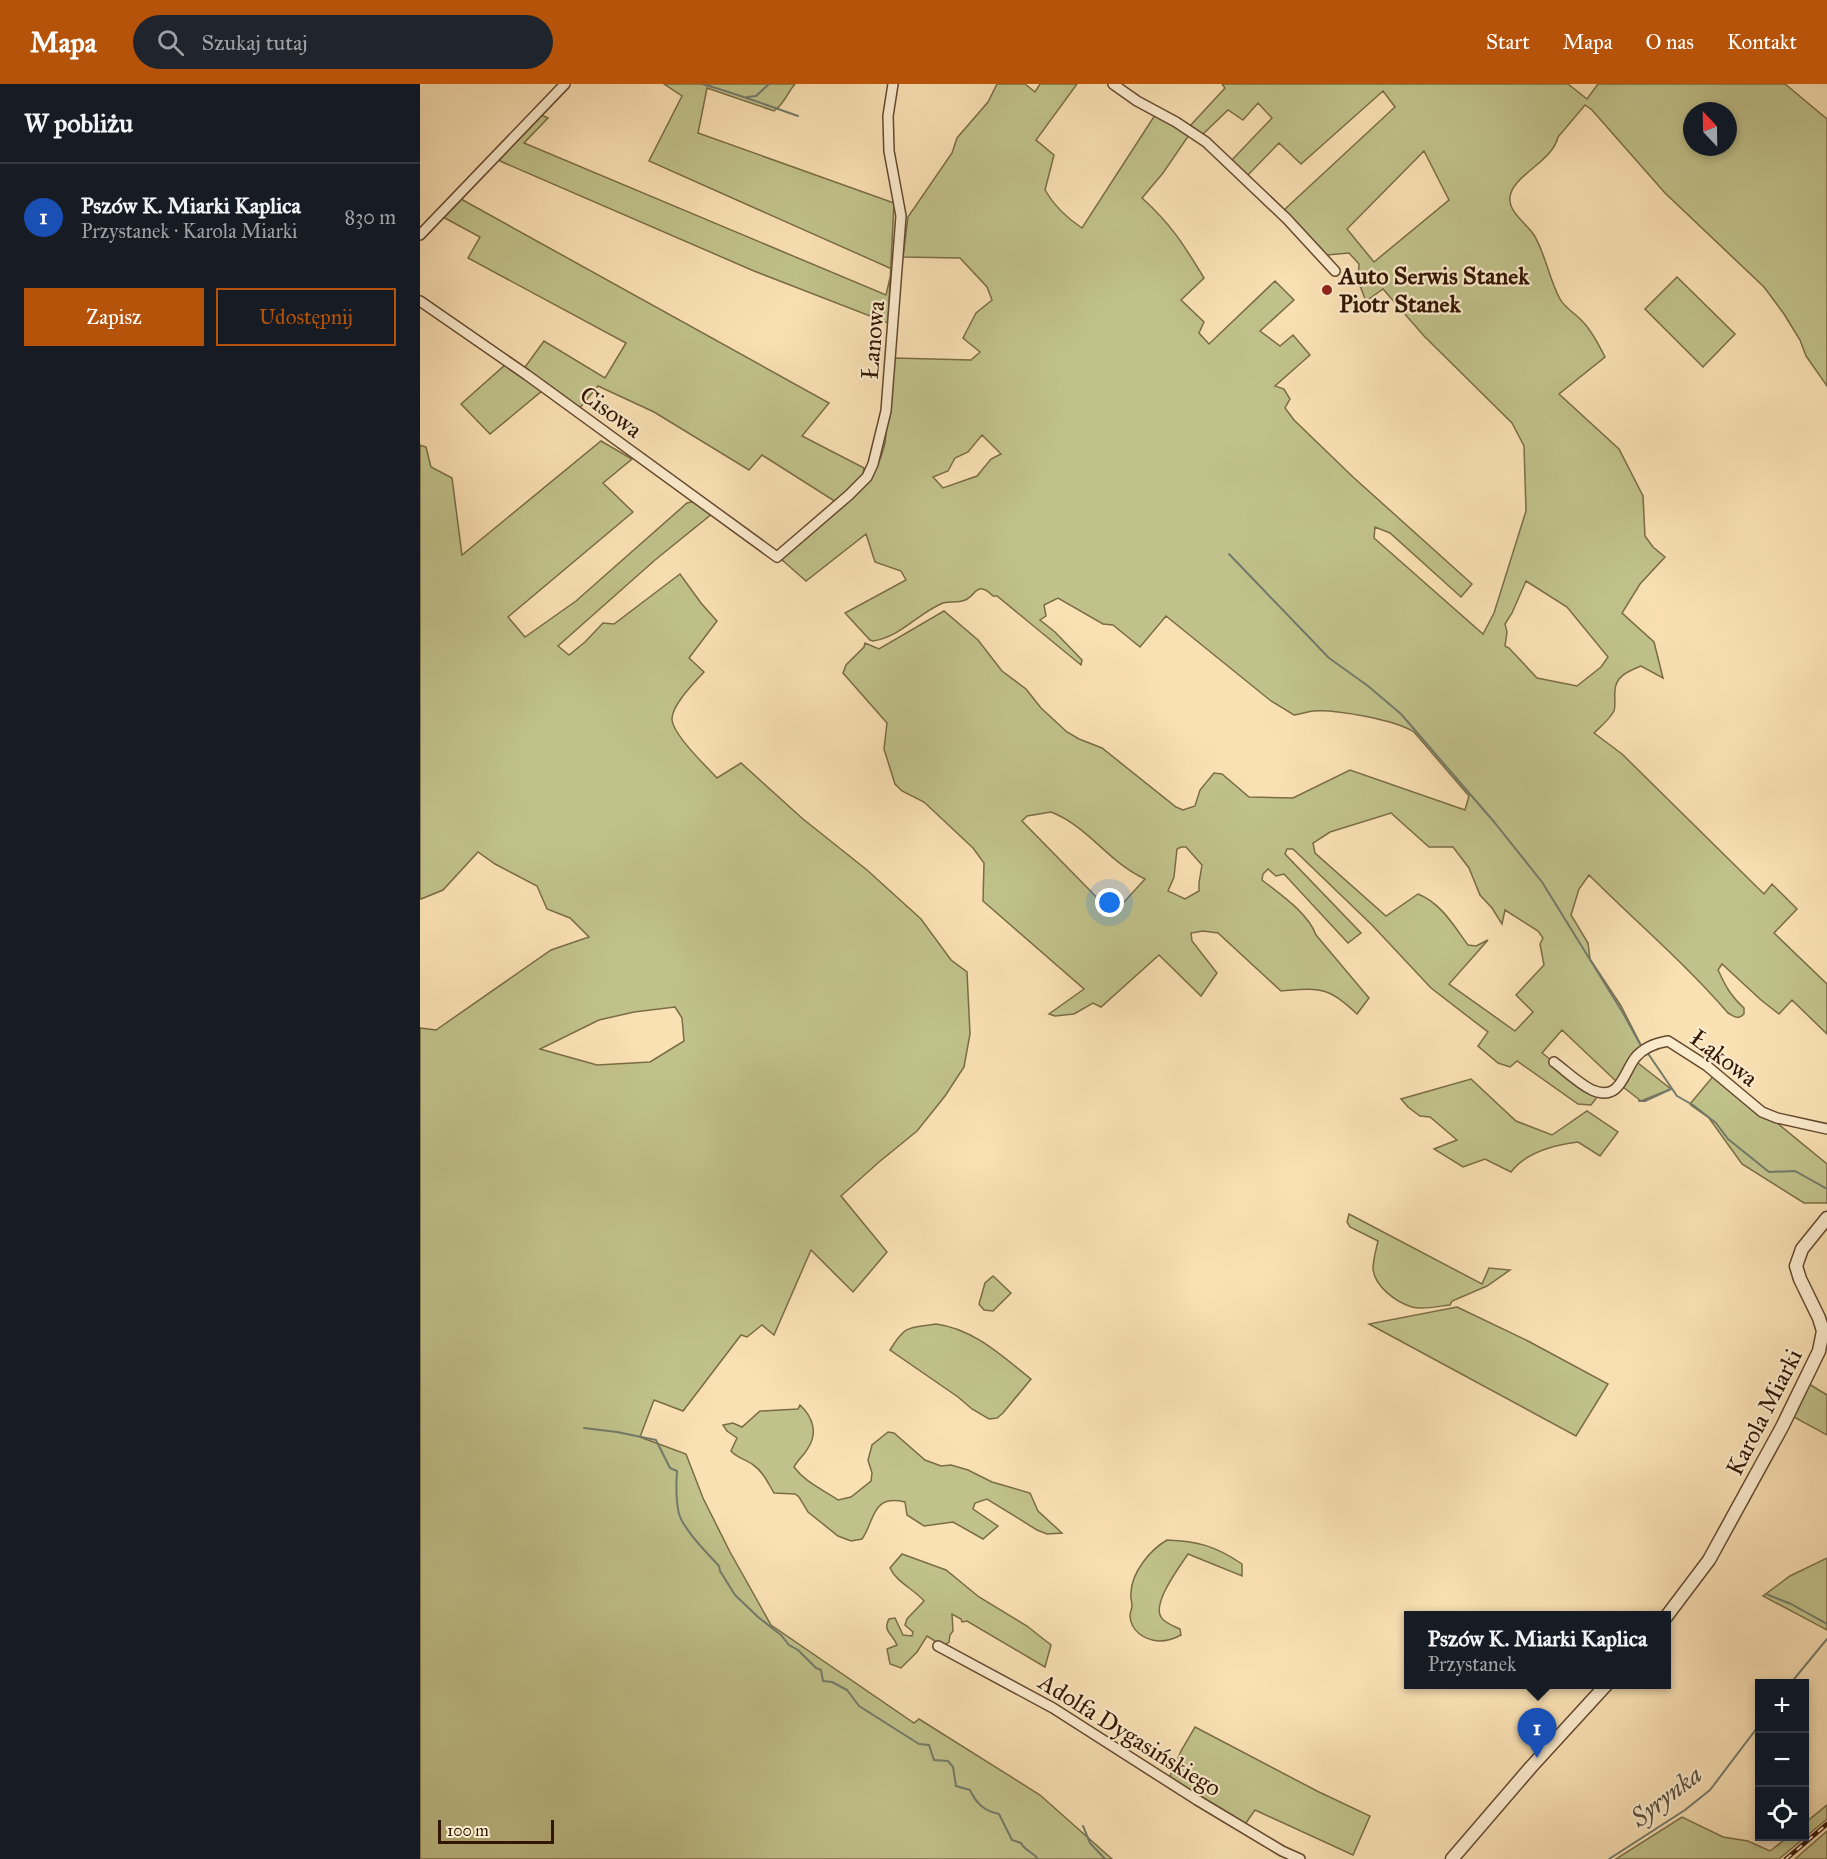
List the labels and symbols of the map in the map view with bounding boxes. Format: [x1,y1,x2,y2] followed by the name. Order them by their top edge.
[1683,102,1737,156] north arrow
[1337,261,1530,319] place label: Auto Serwis Stanek Piotr Stanek
[1320,283,1334,297] marker: Auto Serwis Stanek Piotr Stanek
[855,299,891,381] street label: Łanowa
[574,379,649,445] street label: Cisowa
[1095,888,1124,917] your location
[1684,1023,1764,1094] street label: Łąkowa
[1719,1343,1809,1480] street label: Karola Miarki
[1032,1666,1227,1803] street label: Adolfa Dygasińskiego
[1518,1708,1556,1758] pin: 1
[1623,1758,1708,1834] water label: Syrynka
[438,1817,554,1844] scale bar

